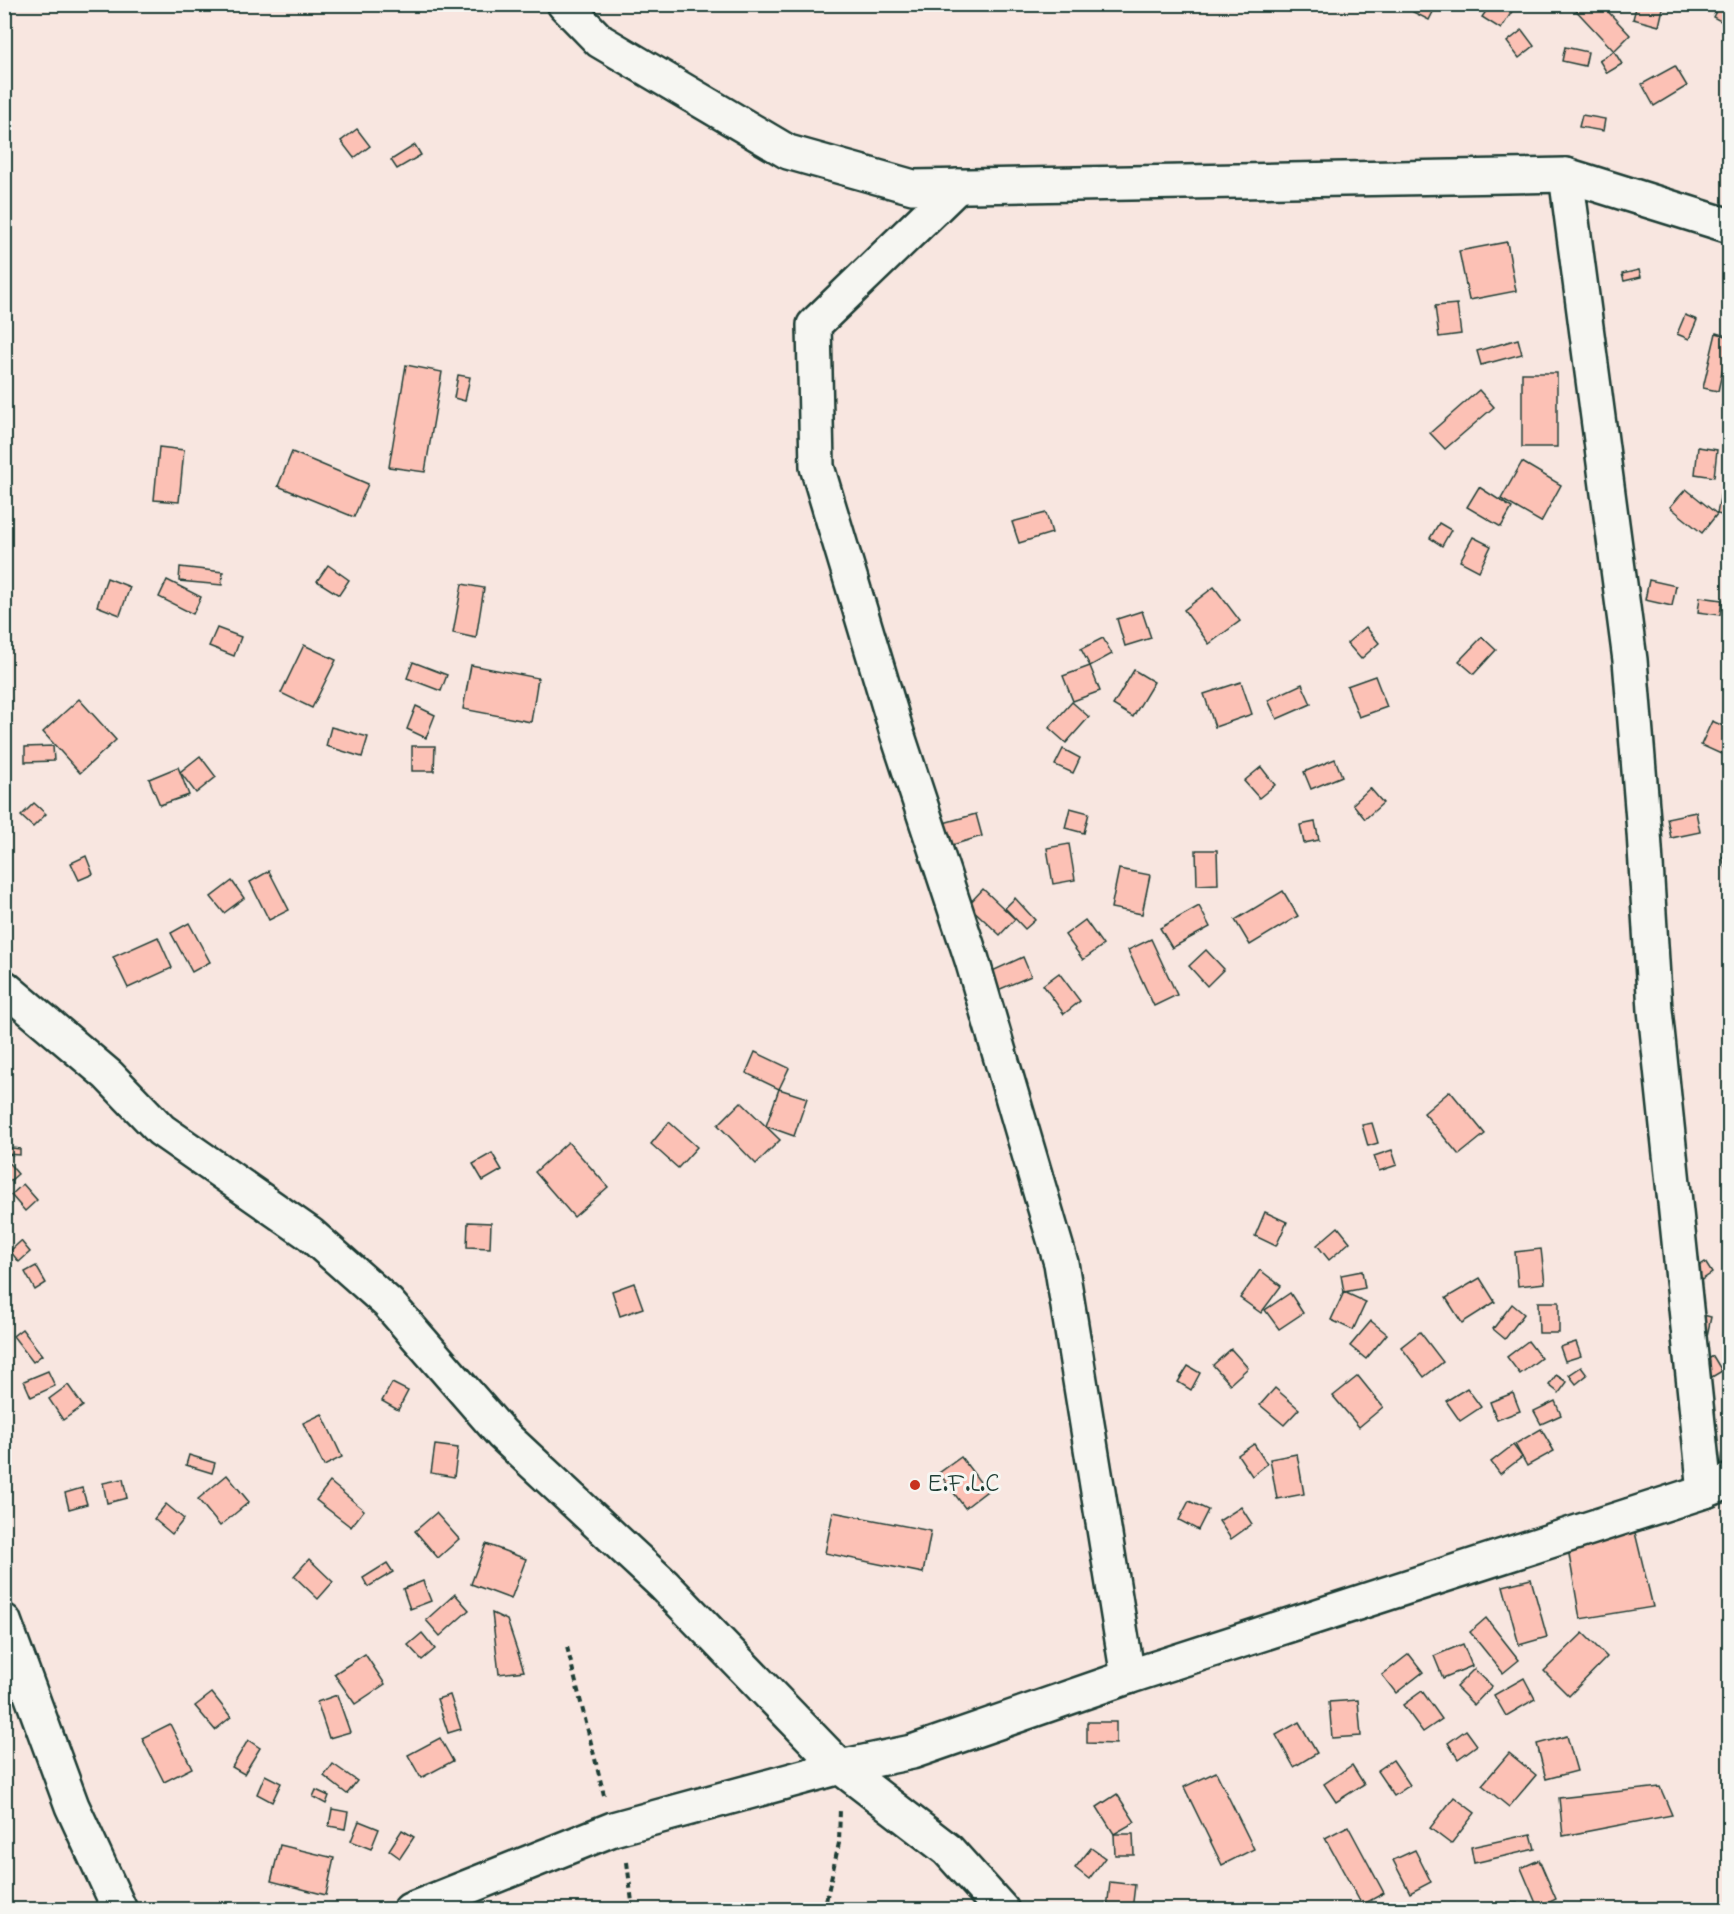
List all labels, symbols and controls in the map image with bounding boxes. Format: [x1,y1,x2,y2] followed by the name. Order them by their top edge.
[927,1466,999,1504] place label: E.F.L.C
[908,1478,922,1492] marker: E.F.L.C

